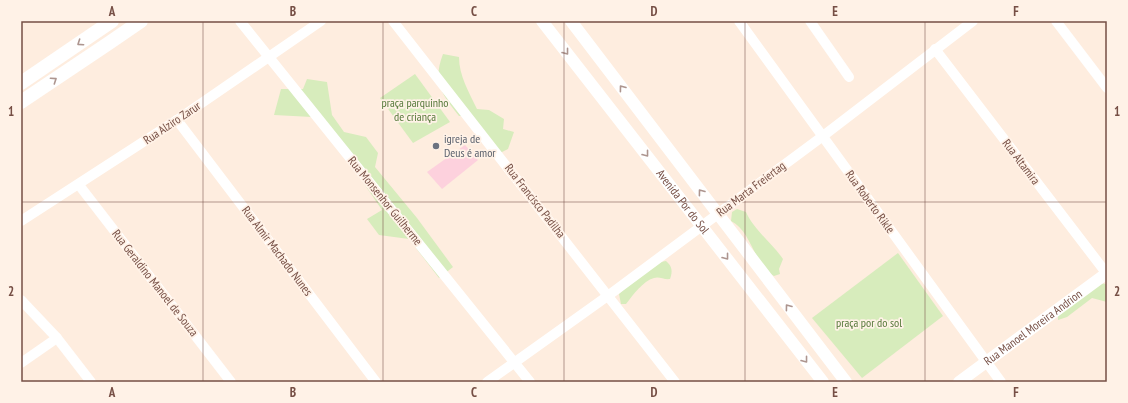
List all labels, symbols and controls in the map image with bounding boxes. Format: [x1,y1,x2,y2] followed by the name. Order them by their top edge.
[108,3,116,20] text: A
[290,3,296,20] text: B
[471,3,477,20] text: C
[651,3,658,20] text: D
[832,3,838,20] text: E
[1013,3,1019,20] text: F
[77,38,84,46] one-way arrow
[562,47,569,54] one-way arrow
[49,78,56,85] one-way arrow
[620,86,627,93] one-way arrow
[382,95,448,124] park label: praça parquinho de criança
[140,98,204,147] street label: Rua Alziro Zarur
[8,103,14,120] text: 1
[1114,103,1120,120] text: 1
[444,131,496,160] place label: igreja de Deus é amor
[999,136,1043,188] street label: Rua Altamira
[431,141,441,151] marker: igreja de Deus é amor
[641,150,648,157] one-way arrow
[345,153,426,248] street label: Rua Monsenhor Guilherme
[713,158,788,219] street label: Rua Marta Freiertag
[502,161,569,241] street label: Rua Francisco Padilha
[653,166,713,237] street label: Avenida Por do Sol
[843,167,898,236] street label: Rua Roberto Rikle
[698,190,705,197] one-way arrow
[239,203,316,298] street label: Rua Almir Machado Nunes
[109,226,202,339] street label: Rua Geraldino Manoel de Souza
[721,253,729,260] one-way arrow
[8,283,14,300] text: 2
[1114,283,1120,300] text: 2
[981,286,1085,368] street label: Rua Manoel Moreira Andrion
[786,304,793,311] one-way arrow
[836,315,902,330] park label: praça por do sol
[801,355,808,362] one-way arrow
[108,384,116,401] text: A
[290,384,296,401] text: B
[471,384,477,401] text: C
[651,384,658,401] text: D
[832,384,838,401] text: E
[1013,384,1019,401] text: F

